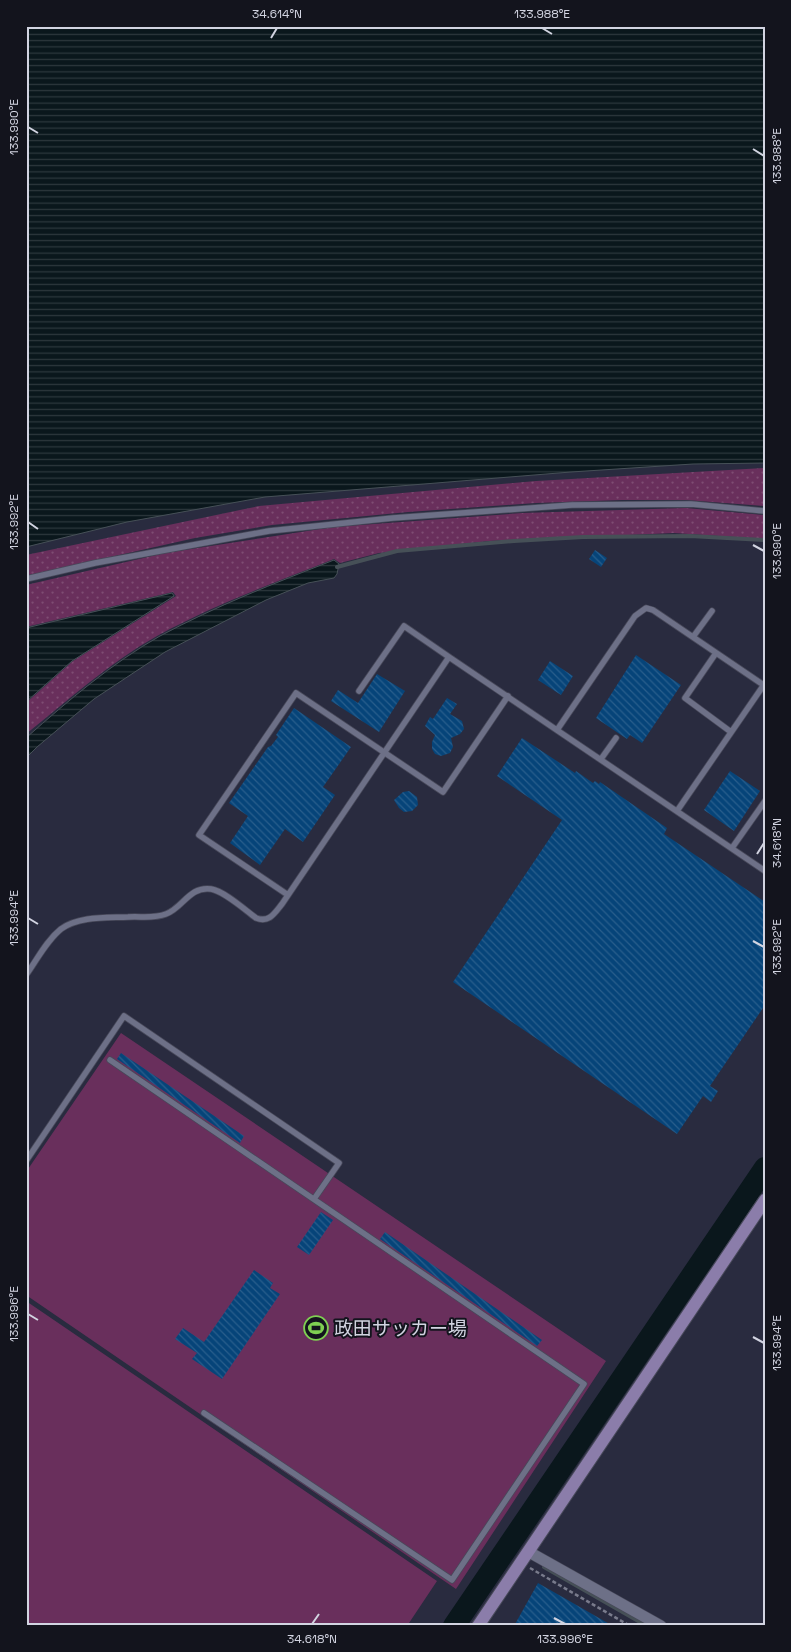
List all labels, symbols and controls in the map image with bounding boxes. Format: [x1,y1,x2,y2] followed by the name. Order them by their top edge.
[252,6,302,22] text: 34.614°N
[514,6,570,22] text: 133.988°E
[6,99,22,155] text: 133.990°E
[769,128,785,184] text: 133.988°E
[6,494,22,550] text: 133.992°E
[769,523,785,579] text: 133.990°E
[769,818,785,868] text: 34.618°N
[6,890,22,946] text: 133.994°E
[769,919,785,975] text: 133.992°E
[6,1286,22,1342] text: 133.996°E
[303,1315,329,1341] sports icon: 政田サッカー場
[769,1315,785,1371] text: 133.994°E
[334,1316,467,1341] place label: 政田サッカー場
[287,1631,337,1647] text: 34.618°N
[537,1631,593,1647] text: 133.996°E

